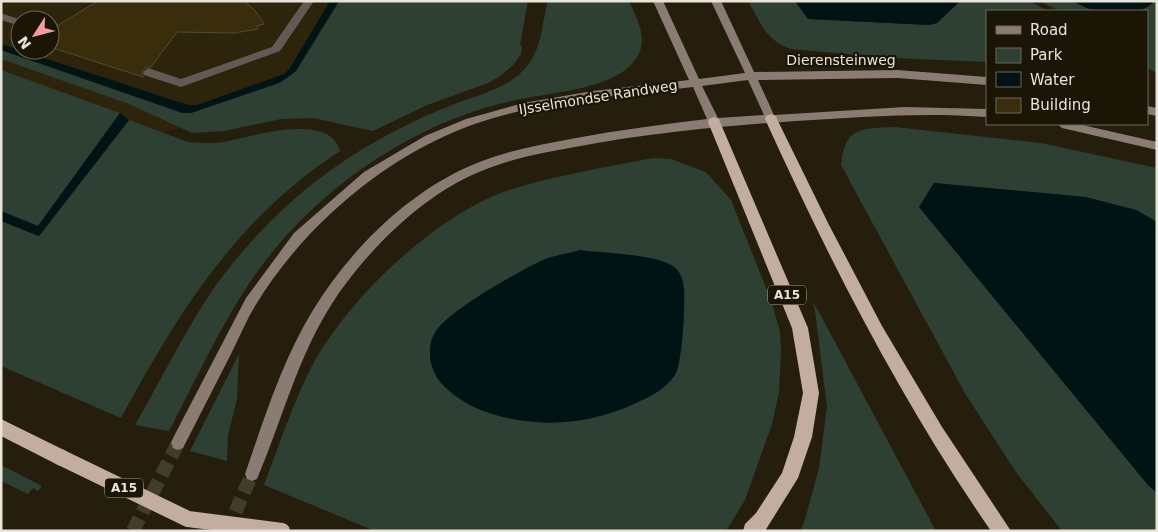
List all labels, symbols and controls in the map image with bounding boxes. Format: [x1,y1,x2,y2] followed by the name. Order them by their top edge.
[10,10,60,60] north arrow
[986,10,1148,125] legend
[1030,21,1068,39] text: Road
[15,33,34,52] text: N
[1030,46,1063,64] text: Park
[786,52,896,68] street label: Dierensteinweg
[1030,71,1075,89] text: Water
[518,77,678,117] street label: IJsselmondse Randweg
[1030,96,1091,114] text: Building
[768,286,806,304] road number: A15
[105,478,143,498] road number: A15

